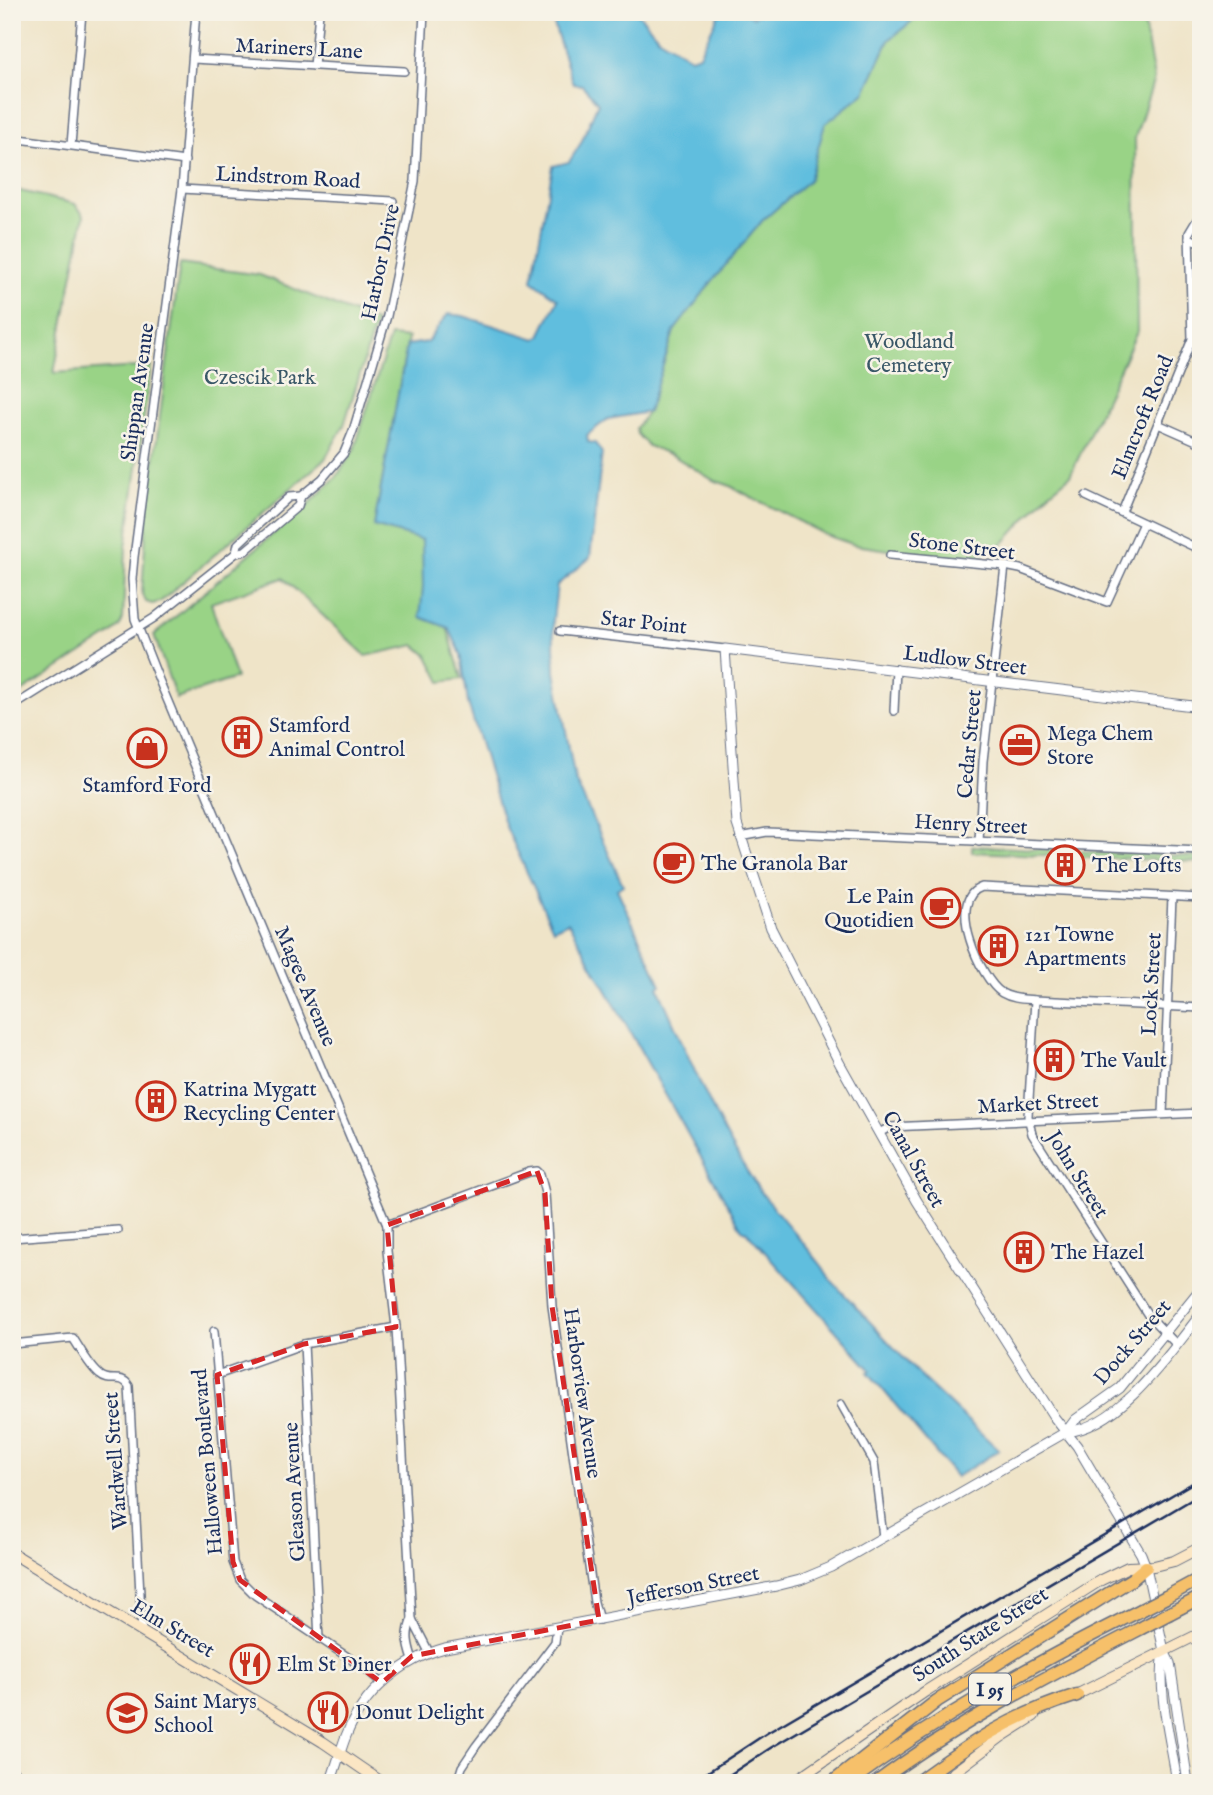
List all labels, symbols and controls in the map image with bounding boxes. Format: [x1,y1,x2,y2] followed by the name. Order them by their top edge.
[235,33,364,66] street label: Mariners Lane
[215,161,362,196] street label: Lindstrom Road
[356,201,407,323] street label: Harbor Drive
[115,321,162,463] street label: Shippan Avenue
[864,329,955,380] park label: Woodland Cemetery
[1106,351,1181,484] street label: Elmcroft Road
[204,365,317,392] park label: Czescik Park
[907,528,1016,567] street label: Stone Street
[600,606,688,641] street label: Star Point
[901,641,1028,682] street label: Ludlow Street
[952,688,989,800] street label: Cedar Street
[268,713,405,764] place label: Stamford Animal Control
[221,716,263,758] building icon: Stamford Animal Control
[1047,721,1153,772] place label: Mega Chem Store
[999,724,1041,766] office icon: Mega Chem Store
[126,727,168,769] shop icon: Stamford Ford
[83,773,212,800] place label: Stamford Ford
[914,809,1028,842] street label: Henry Street
[653,842,695,884] cafe icon: The Granola Bar
[1044,844,1086,886] building icon: The Lofts
[701,851,848,878] place label: The Granola Bar
[1092,853,1181,880] place label: The Lofts
[824,884,914,935] place label: Le Pain Quotidien
[920,887,962,929] cafe icon: Le Pain Quotidien
[267,922,342,1051] street label: Magee Avenue
[1024,922,1126,973] place label: 121 Towne Apartments
[977,925,1019,967] building icon: 121 Towne Apartments
[1136,932,1169,1036] street label: Lock Street
[1033,1039,1075,1081] building icon: The Vault
[1081,1048,1167,1075] place label: The Vault
[183,1077,336,1128] place label: Katrina Mygatt Recycling Center
[135,1080,177,1122] building icon: Katrina Mygatt Recycling Center
[977,1088,1099,1121] street label: Market Street
[875,1106,950,1213] street label: Canal Street
[1038,1124,1114,1224] street label: John Street
[1003,1231,1045,1273] building icon: The Hazel
[1051,1240,1144,1267] place label: The Hazel
[1088,1294,1178,1392] street label: Dock Street
[556,1306,607,1481] street label: Harborview Avenue
[187,1367,230,1556] street label: Halloween Boulevard
[98,1391,135,1531] street label: Wardwell Street
[278,1421,313,1562] street label: Gleason Avenue
[623,1560,762,1613] street label: Jefferson Street
[908,1581,1054,1689] street label: South State Street
[125,1594,219,1665] street label: Elm Street
[229,1643,271,1685] restaurant icon: Elm St Diner
[277,1652,392,1679] place label: Elm St Diner
[969,1674,1011,1704] road number: I 95
[154,1689,257,1740] place label: Saint Marys School
[307,1691,349,1733] restaurant icon: Donut Delight
[106,1692,148,1734] school or university icon: Saint Marys School
[355,1700,484,1727] place label: Donut Delight

